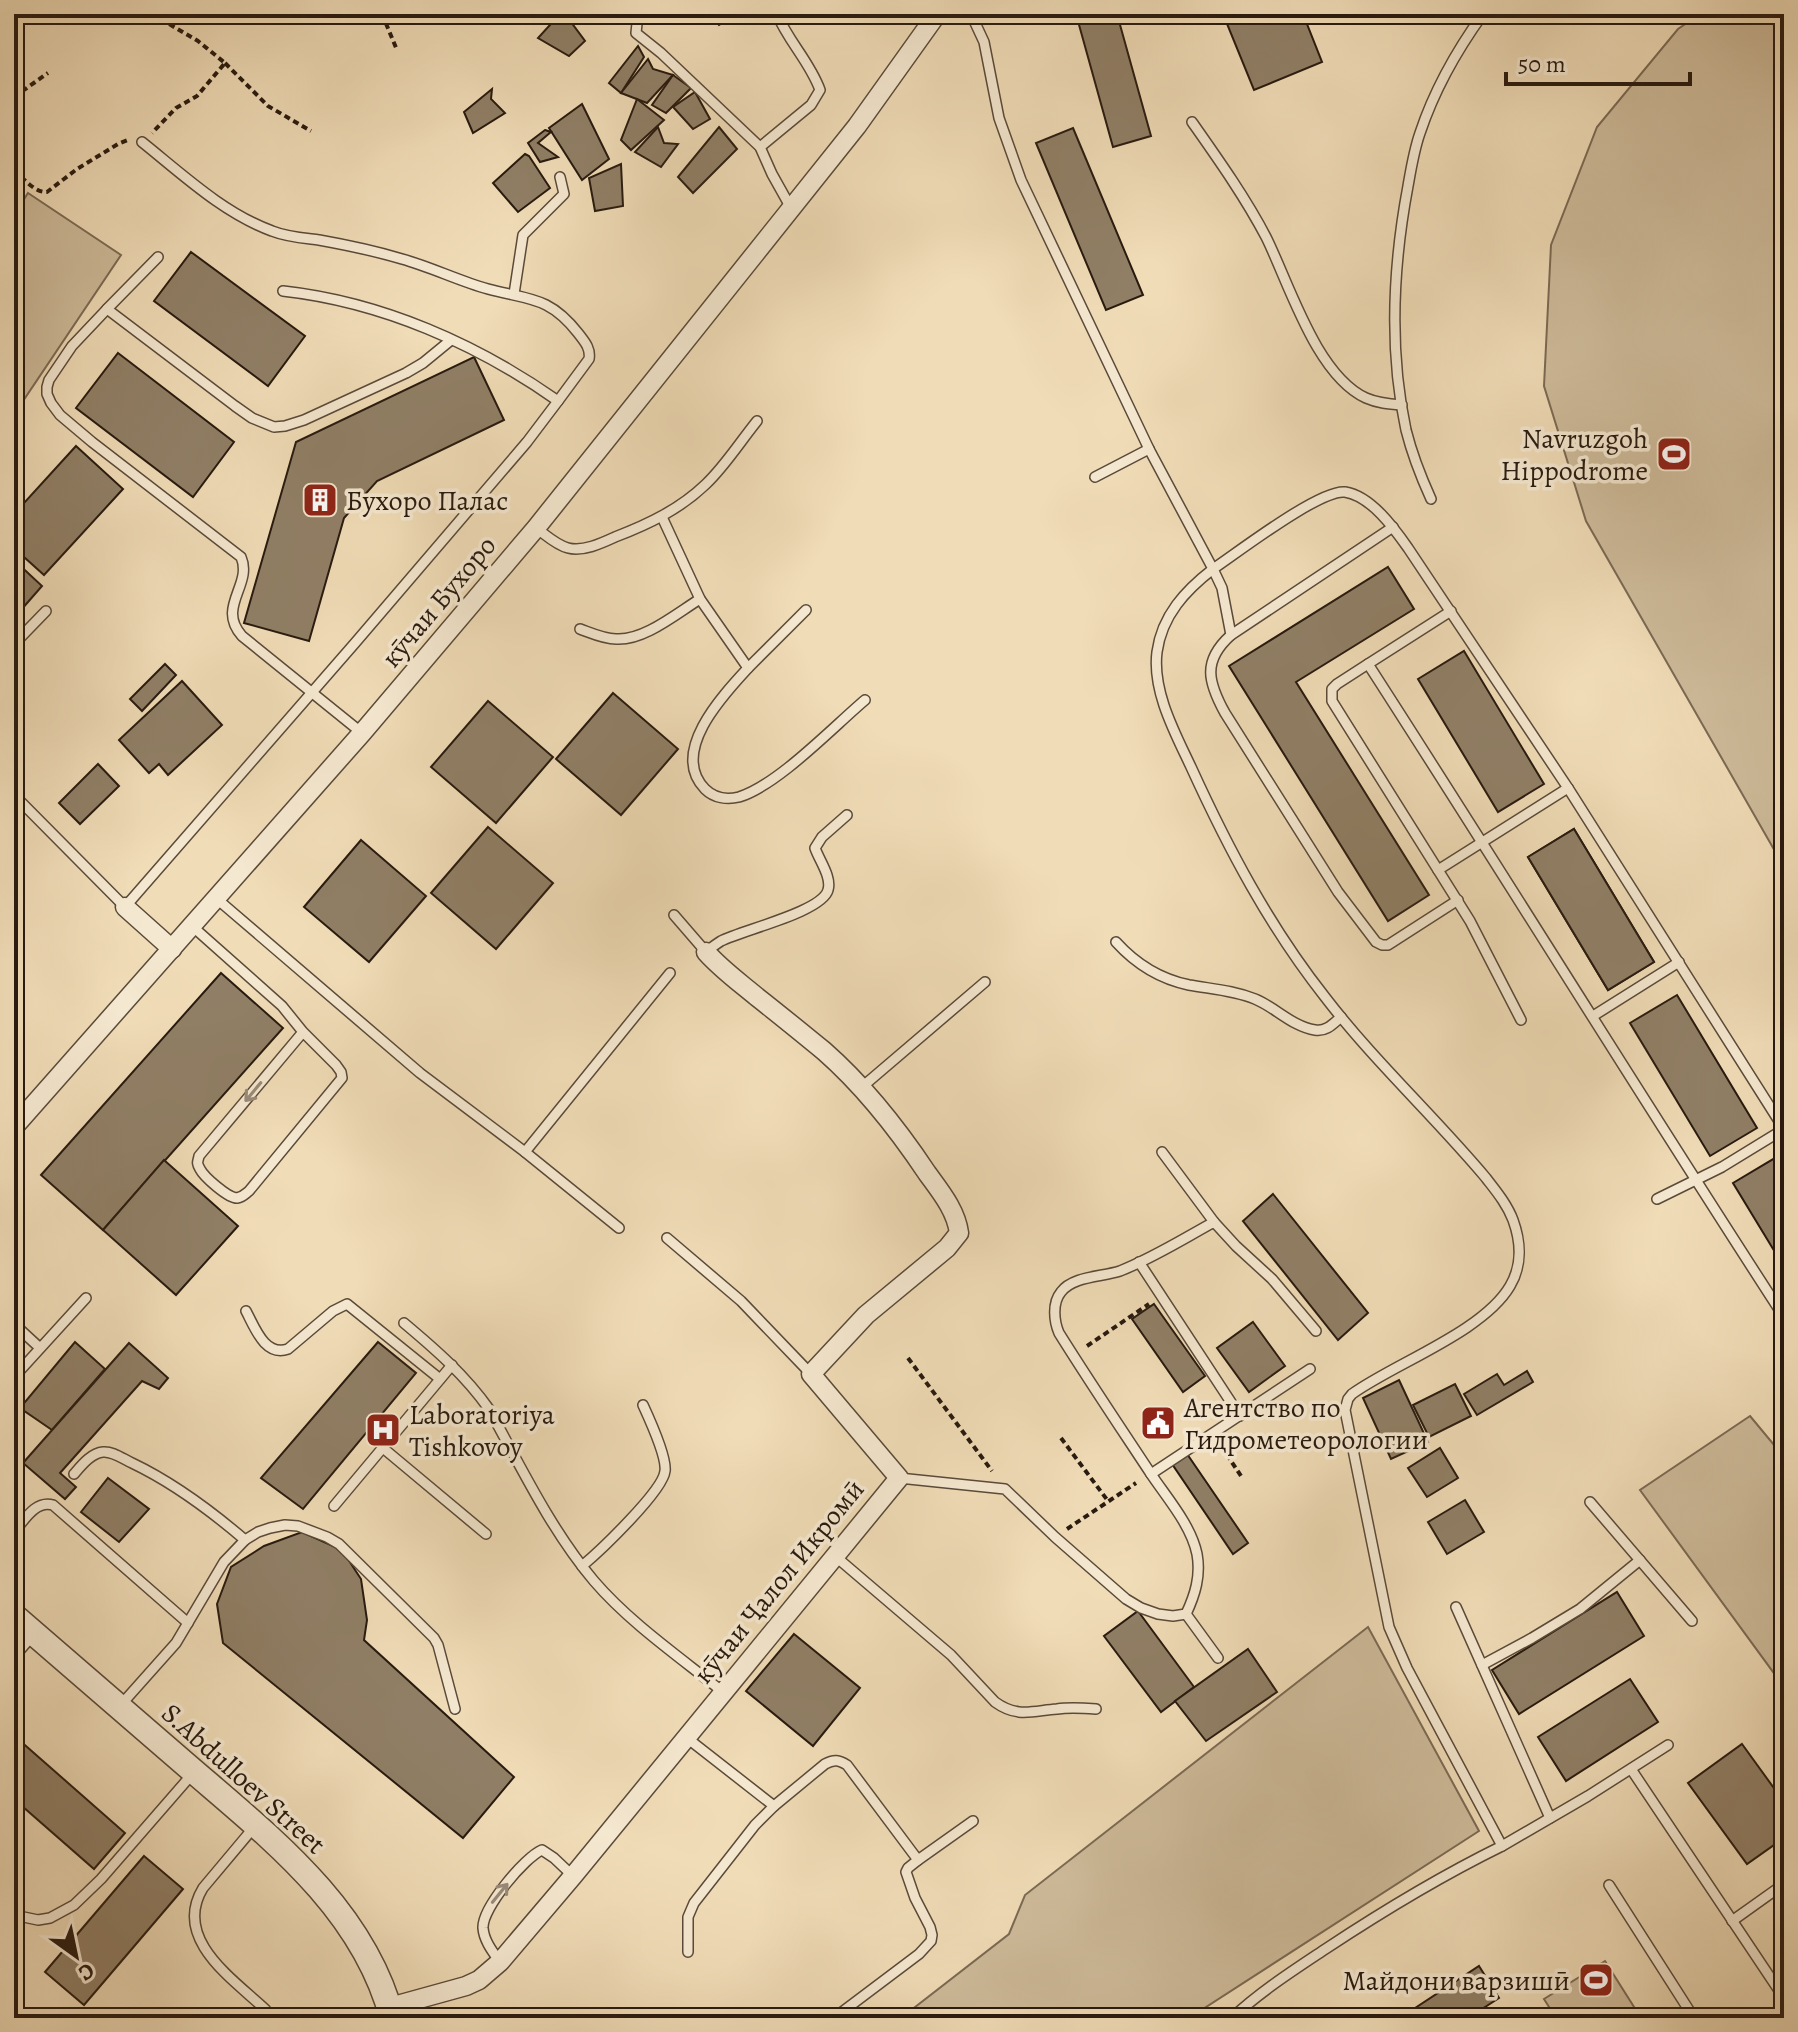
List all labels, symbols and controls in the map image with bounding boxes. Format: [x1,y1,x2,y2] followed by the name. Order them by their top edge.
[1506,36,1690,86] scale bar
[1518,48,1566,80] text: 50 m
[1500,420,1648,490] place label: Navruzgoh Hippodrome
[1655,435,1693,473] sports icon: Navruzgoh Hippodrome
[301,481,339,519] building icon: Бухоро Палас
[346,482,508,520] place label: Бухоро Палас
[372,528,505,676] street label: кӯчаи Бухоро
[244,1081,262,1101] one-way arrow
[1183,1389,1428,1459] place label: Агентство по Гидрометеорологии
[409,1396,555,1466] place label: Laboratoriya Tishkovoy
[1139,1404,1177,1442] public building icon: Агентство по Гидрометеорологии
[364,1411,402,1449] hospital icon: Laboratoriya Tishkovoy
[685,1472,873,1692] street label: кӯчаи Ҷалол Икромӣ
[153,1695,334,1863] street label: S.Abdulloev Street
[491,1883,509,1904] one-way arrow
[36,1916,116,1996] north arrow
[72,1956,100,1988] text: С
[1577,1961,1615,1999] sports icon: Майдони варзишӣ
[1342,1962,1570,2000] place label: Майдони варзишӣ

